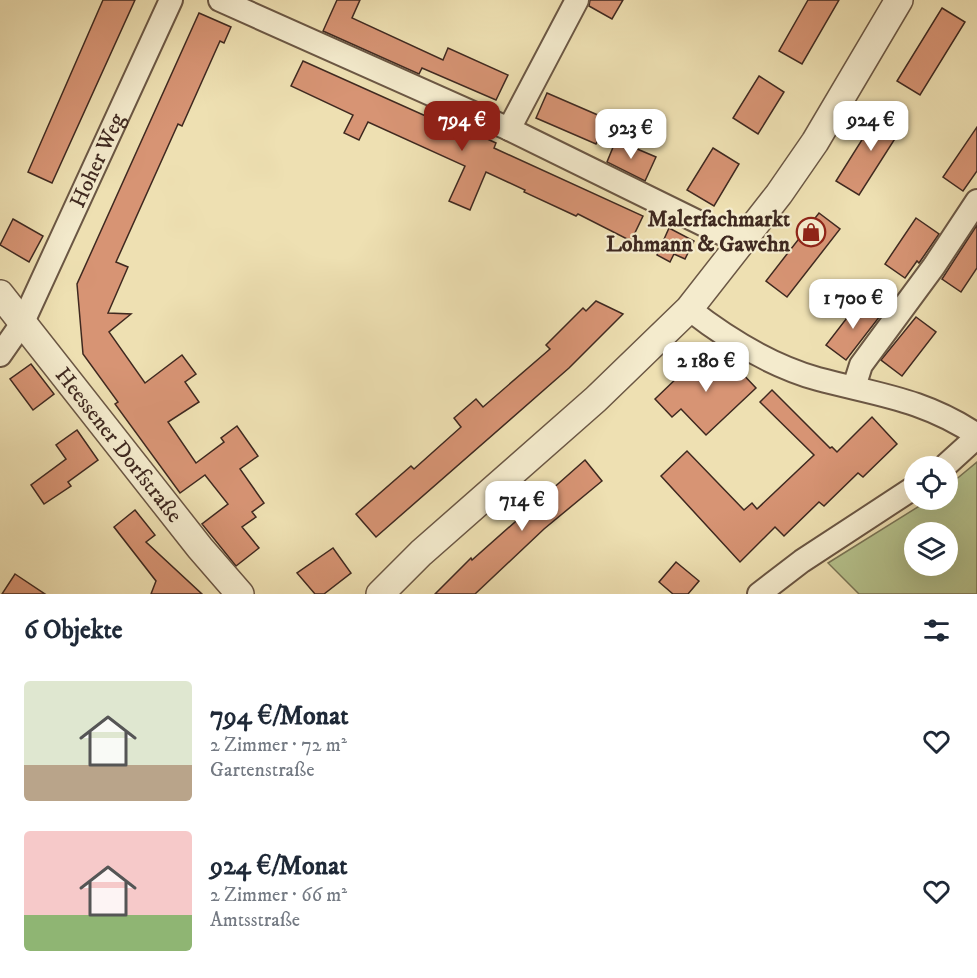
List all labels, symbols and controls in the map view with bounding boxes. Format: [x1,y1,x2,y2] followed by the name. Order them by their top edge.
[420,101,504,152] pin: 794 €
[829,101,913,152] pin: 924 €
[438,108,486,133] text: 794 €
[847,108,895,133] text: 924 €
[64,109,131,212] street label: Hoher Weg
[589,109,673,160] pin: 923 €
[609,116,653,141] text: 923 €
[606,206,791,258] place label: Malerfachmarkt Lohmann & Gawehn
[795,216,827,248] shop icon: Malerfachmarkt Lohmann & Gawehn
[798,279,908,330] pin: 1 700 €
[823,286,883,311] text: 1 700 €
[651,342,761,393] pin: 2 180 €
[677,349,735,374] text: 2 180 €
[49,362,188,528] street label: Heessener Dorfstraße
[904,456,958,576] map controls
[904,456,958,510] button: locate
[480,481,564,532] pin: 714 €
[499,488,545,513] text: 714 €
[904,522,958,576] button: layers
[24,614,123,647] text: 6 Objekte
[920,614,953,647] icon: filters
[210,700,349,733] text: 794 €/Monat
[72,705,144,777] icon: home
[920,725,953,758] icon: heart
[210,733,347,758] text: 2 Zimmer · 72 m²
[210,758,314,783] text: Gartenstraße
[210,850,348,883] text: 924 €/Monat
[72,855,144,927] icon: home
[920,875,953,908] icon: heart
[210,883,347,908] text: 2 Zimmer · 66 m²
[210,908,300,933] text: Amtsstraße

